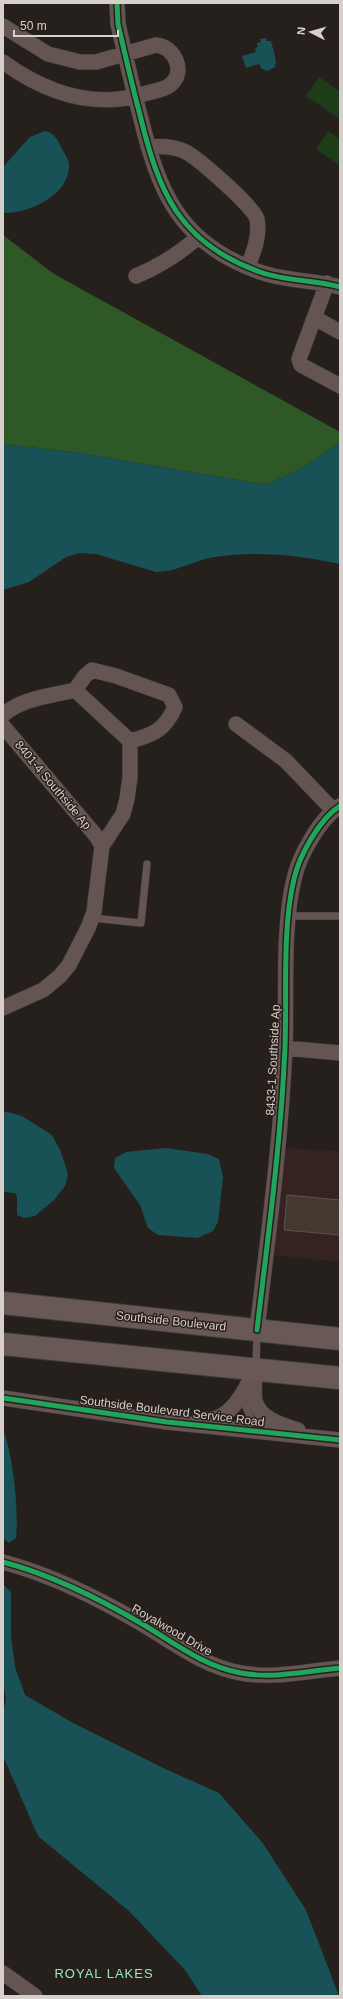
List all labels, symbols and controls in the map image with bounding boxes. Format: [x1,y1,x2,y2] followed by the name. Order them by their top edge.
[14,12,118,38] scale bar
[291,12,331,52] north arrow
[20,19,47,33] text: 50 m
[295,26,307,36] text: N
[12,738,94,832] street label: 8401-4 Southside Ap
[263,1004,283,1116] street label: 8433-1 Southside Ap
[115,1308,227,1334] street label: Southside Boulevard
[79,1393,265,1429] street label: Southside Boulevard Service Road
[129,1601,215,1659] street label: Royalwood Drive
[54,1966,154,1981] district label: ROYAL LAKES

